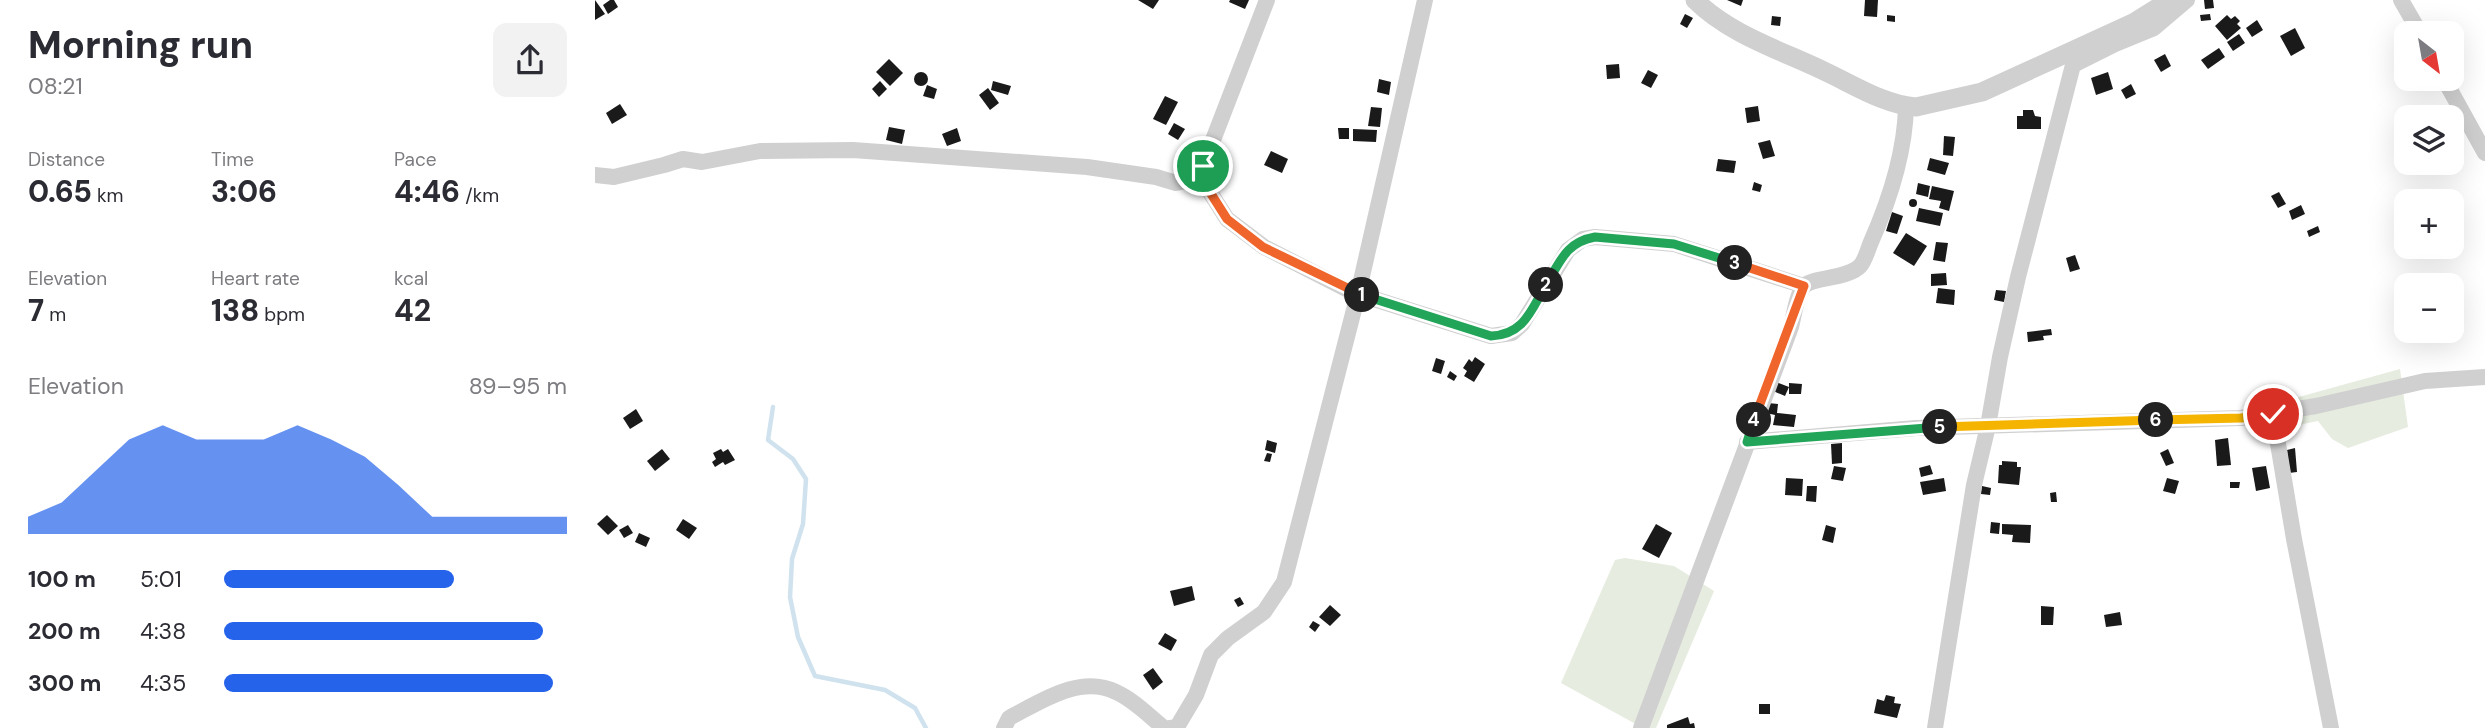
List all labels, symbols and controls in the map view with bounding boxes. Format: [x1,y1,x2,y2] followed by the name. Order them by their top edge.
[28,20,253,70] text: Morning run
[2394,21,2464,91] north arrow
[2394,21,2464,343] map controls
[493,23,567,97] button: share
[28,71,83,101] text: 08:21
[2394,105,2464,175] button: layers
[1173,136,1233,196] pin
[28,147,105,172] text: Distance
[211,147,254,172] text: Time
[394,147,437,172] text: Pace
[1184,147,1222,185] icon: arrive
[28,172,92,211] text: 0.65
[211,172,277,211] text: 3:06
[394,172,460,211] text: 4:46
[92,183,124,208] text: km
[460,183,499,208] text: /km
[2394,189,2464,259] button: +
[1717,246,1753,280] pin: 3
[1729,250,1740,275] text: 3
[28,266,107,291] text: Elevation
[211,266,300,291] text: Heart rate
[394,266,428,291] text: kcal
[1529,268,1563,302] pin: 2
[1540,272,1551,297] text: 2
[2394,273,2464,343] button: −
[1345,278,1379,312] pin: 1
[1358,282,1365,307] text: 1
[28,291,44,330] text: 7
[211,291,259,330] text: 138
[394,291,431,330] text: 42
[44,302,66,327] text: m
[259,302,305,327] text: bpm
[28,371,124,401] text: Elevation
[469,371,567,401] text: 89–95 m
[2243,384,2303,444] pin
[2254,395,2292,433] icon: check
[1737,402,1771,438] pin: 4
[2139,402,2173,438] pin: 6
[1747,407,1760,432] text: 4
[2149,407,2162,432] text: 6
[1923,410,1957,444] pin: 5
[1934,414,1945,439] text: 5
[28,564,96,594] text: 100 m
[140,564,182,594] text: 5:01
[28,616,101,646] text: 200 m
[140,616,186,646] text: 4:38
[28,668,101,698] text: 300 m
[140,668,186,698] text: 4:35

